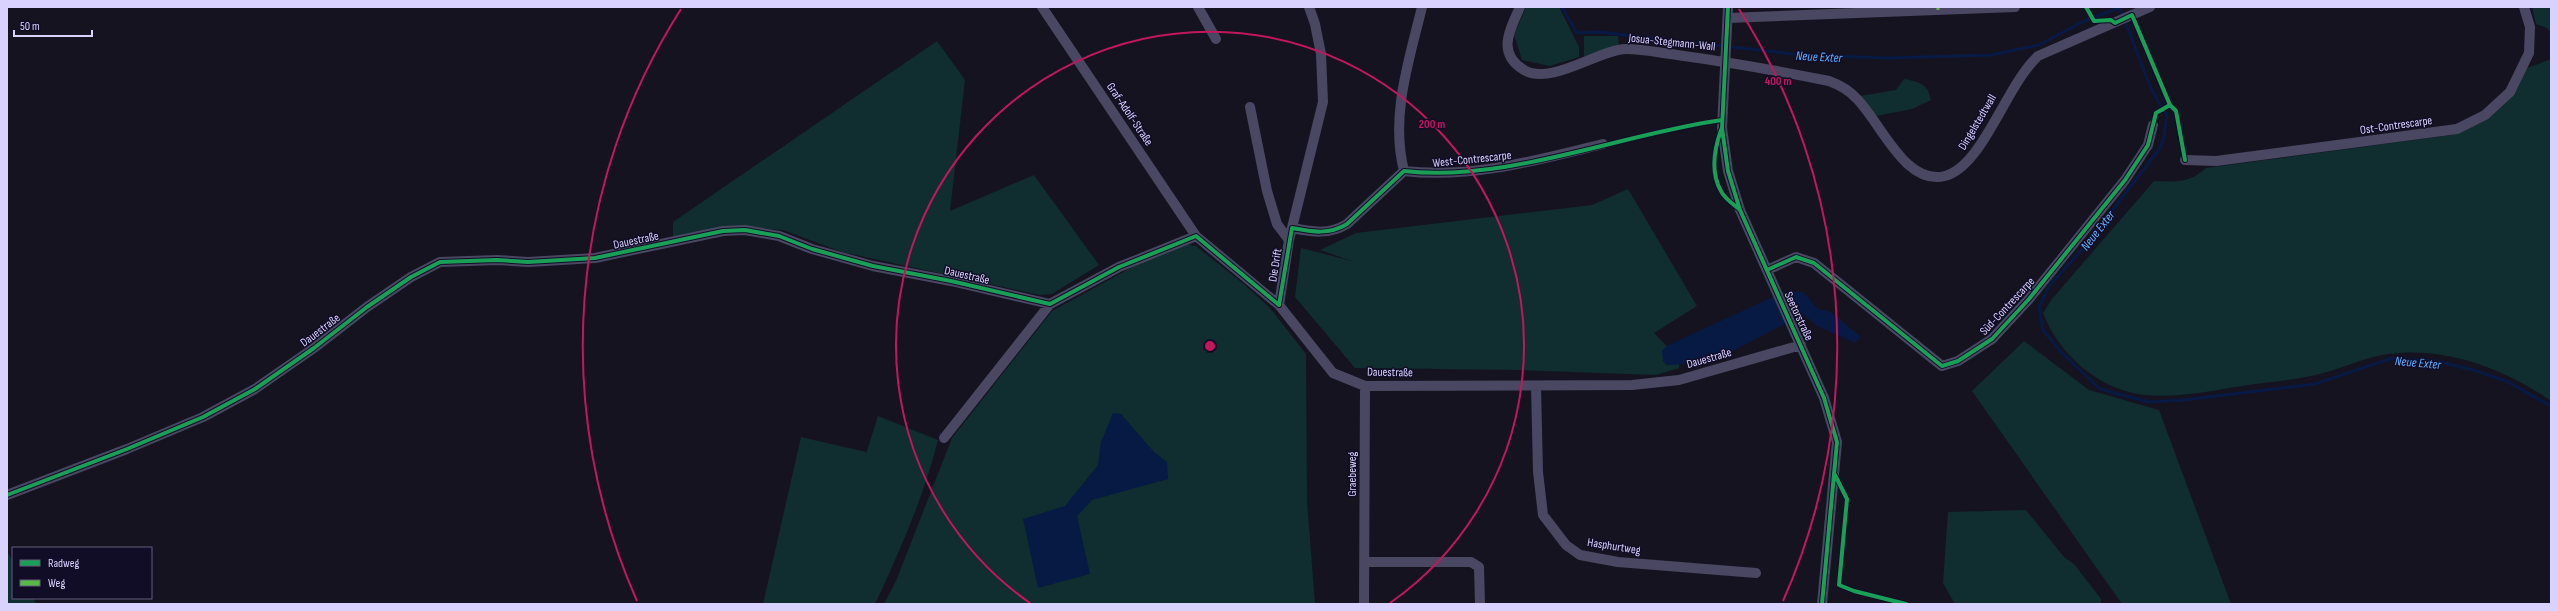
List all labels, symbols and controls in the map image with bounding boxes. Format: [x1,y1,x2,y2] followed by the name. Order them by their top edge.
[14,12,92,38] scale bar
[20,19,40,34] text: 50 m
[1627,30,1716,55] street label: Josua-Stegmann-Wall
[1795,48,1844,66] water label: Neue Exter
[1765,74,1791,89] text: 400 m
[1103,80,1156,149] street label: Graf-Adolf-Straße
[1955,92,2000,153] street label: Dingelstedtwall
[2359,113,2433,138] street label: Ost-Contrescarpe
[1419,117,1445,132] text: 200 m
[1432,148,1512,171] street label: West-Contrescarpe
[2077,206,2119,254] water label: Neue Exter
[612,228,660,253] street label: Dauestraße
[1265,247,1286,283] street label: Die Drift
[943,263,991,288] street label: Dauestraße
[1977,274,2038,339] street label: Süd-Contrescarpe
[1781,289,1816,343] street label: Seetorstraße
[297,310,343,350] street label: Dauestraße
[1203,339,1217,353] centre of rings
[1685,345,1733,372] street label: Dauestraße
[2394,353,2443,373] water label: Neue Exter
[1367,365,1413,380] street label: Dauestraße
[1345,451,1360,496] street label: Graebeweg
[1586,535,1642,558] street label: Hasphurtweg
[12,547,152,599] legend
[48,556,80,571] text: Radweg
[48,576,65,591] text: Weg

